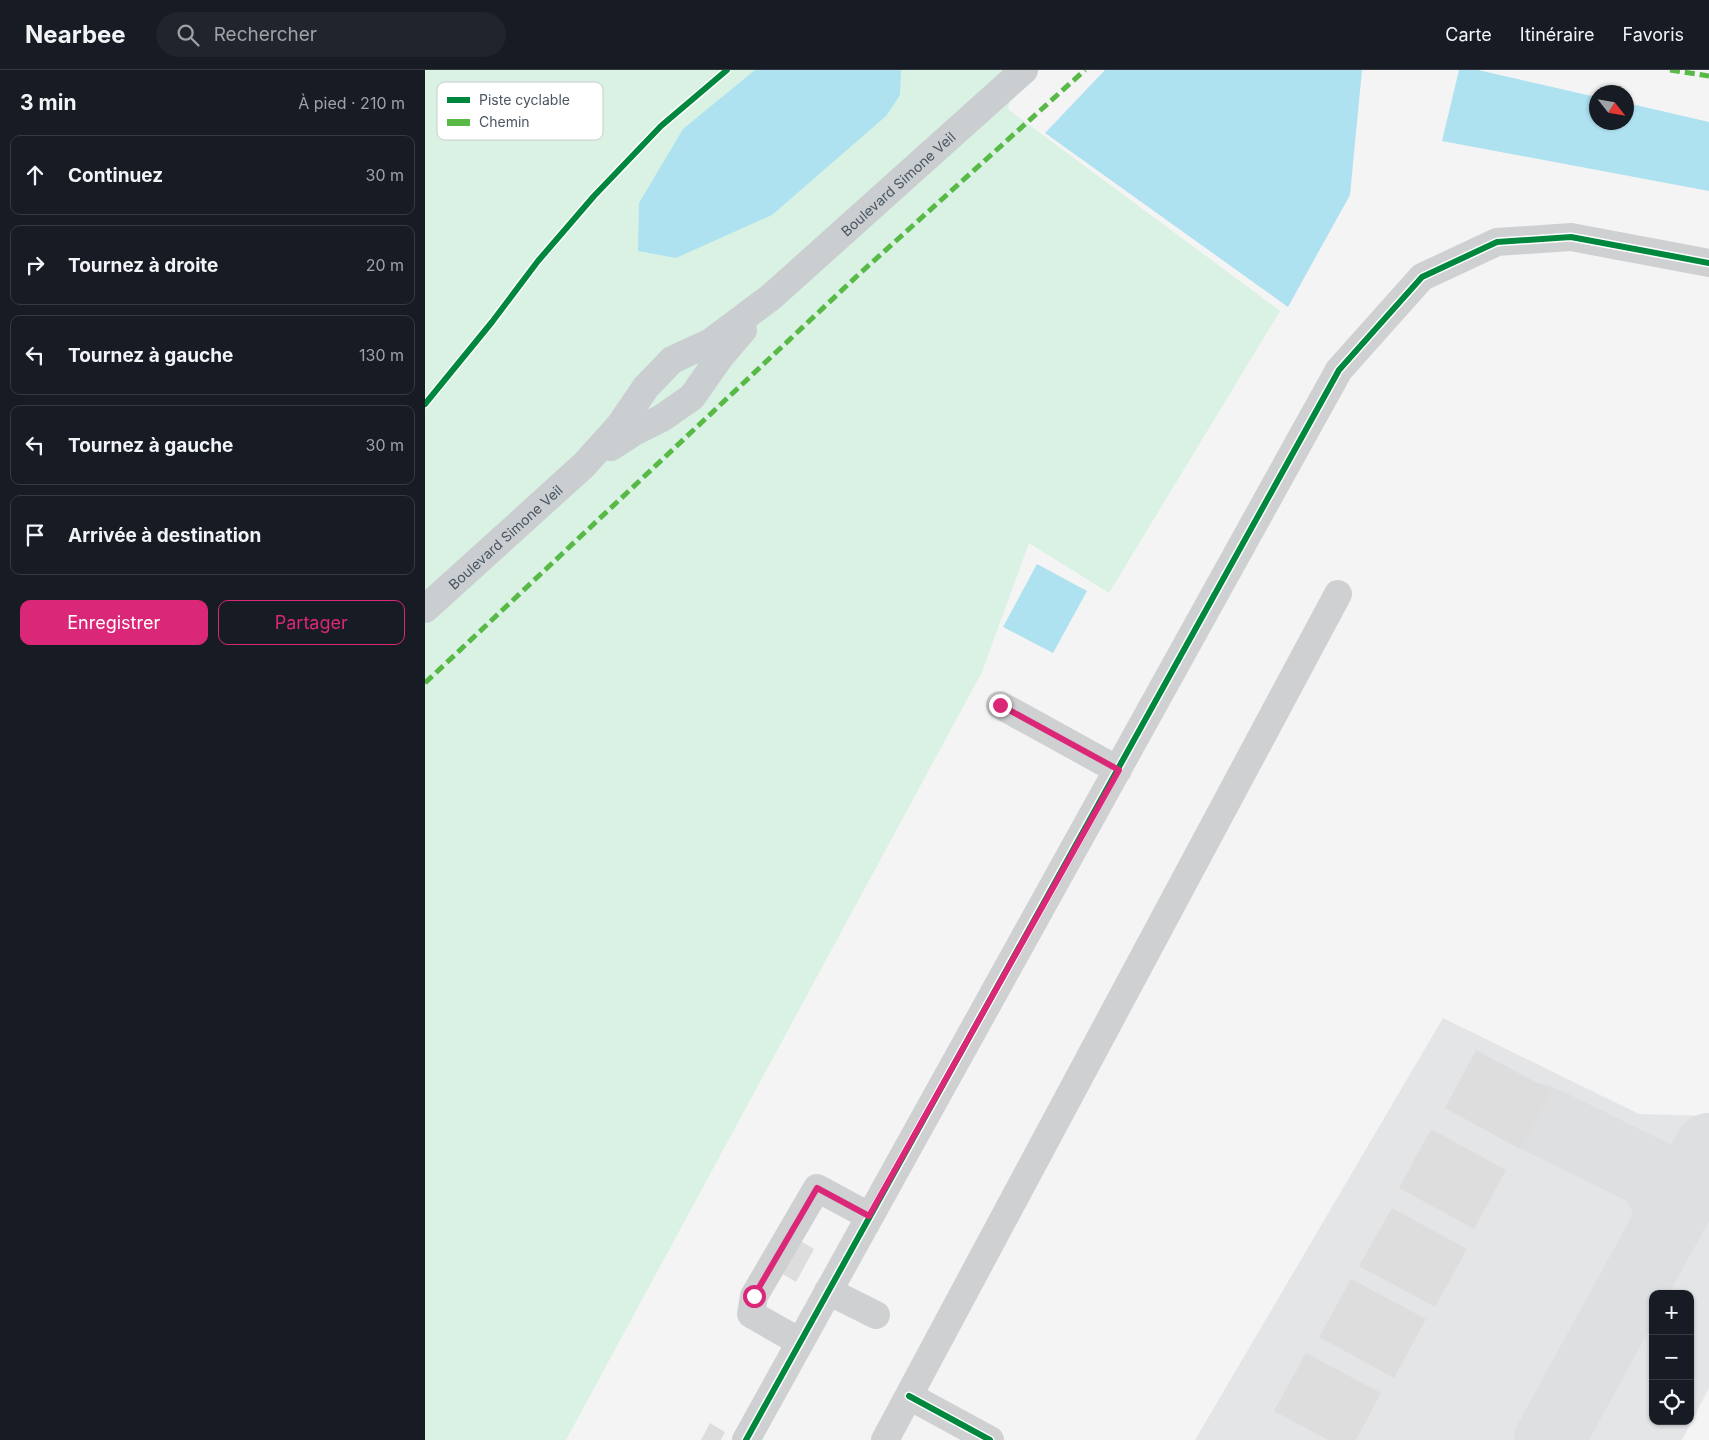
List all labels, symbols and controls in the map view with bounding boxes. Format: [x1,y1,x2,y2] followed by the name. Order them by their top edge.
[156,12,506,57] search box
[25,20,126,49] text: Nearbee
[174,21,202,49] icon: search
[214,23,317,46] text: Rechercher
[1445,24,1492,45] text: Carte
[1520,24,1594,45] text: Itinéraire
[1622,24,1684,45] text: Favoris
[437,82,603,140] legend
[1589,85,1634,130] north arrow
[20,90,76,115] text: 3 min
[479,91,570,108] text: Piste cyclable
[298,93,405,113] text: À pied · 210 m
[479,113,530,130] text: Chemin
[837,128,958,239] street label: Boulevard Simone Veil
[21,161,49,189] icon: ahead
[68,164,163,187] text: Continuez
[366,165,404,185] text: 30 m
[21,251,49,279] icon: right
[68,254,218,277] text: Tournez à droite
[366,255,404,275] text: 20 m
[21,341,49,369] icon: left
[68,344,233,367] text: Tournez à gauche
[359,345,404,365] text: 130 m
[21,431,49,459] icon: left
[68,434,233,457] text: Tournez à gauche
[366,435,404,455] text: 30 m
[445,481,566,592] street label: Boulevard Simone Veil
[21,521,49,549] icon: arrive
[68,524,261,547] text: Arrivée à destination
[20,600,208,645] button: Enregistrer
[218,600,405,645] button: Partager
[989,694,1012,717] route end
[743,1285,766,1308] route start
[1649,1290,1694,1425] map controls
[1649,1290,1694,1335] button: +
[1649,1335,1694,1380] button: −
[1649,1380,1694,1425] button: locate

